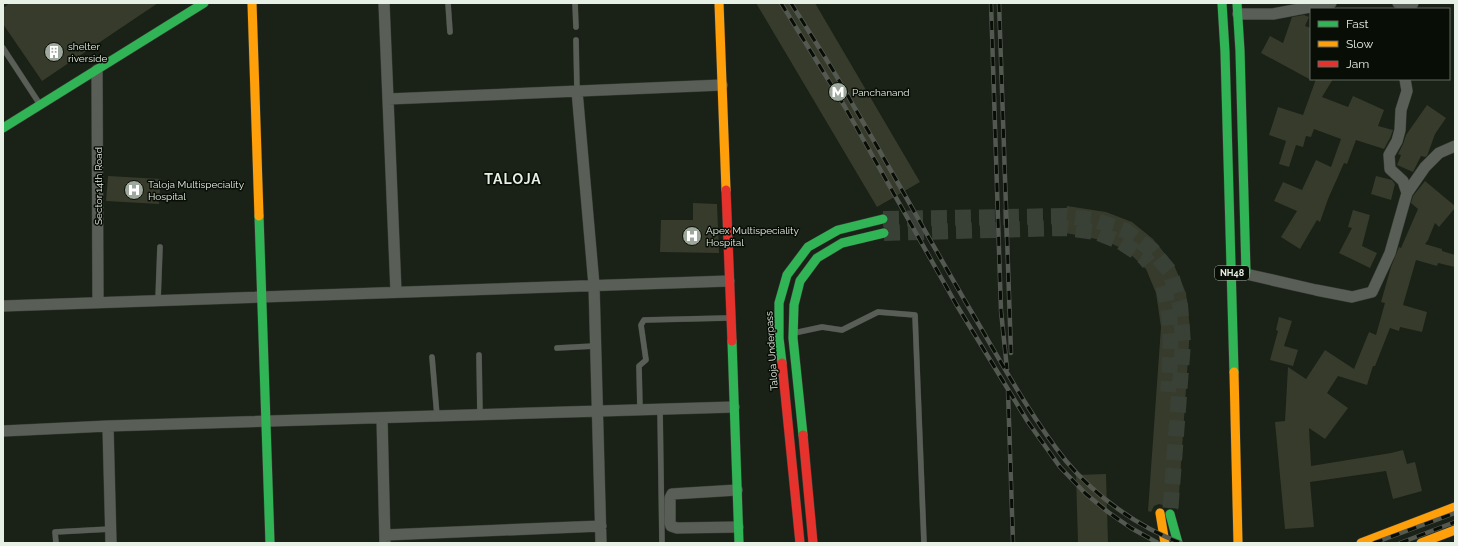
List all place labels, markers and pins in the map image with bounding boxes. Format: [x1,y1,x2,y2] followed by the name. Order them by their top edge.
[43,41,65,63] building icon: shelter riverside
[68,41,107,64] place label: shelter riverside
[827,81,849,103] metro station icon: Panchanand
[852,87,910,98] place label: Panchanand
[123,179,145,201] hospital icon: Taloja Multispeciality Hospital
[148,179,245,202] place label: Taloja Multispeciality Hospital
[681,225,703,247] hospital icon: Apex Multispeciality Hospital
[706,225,799,248] place label: Apex Multispeciality Hospital

